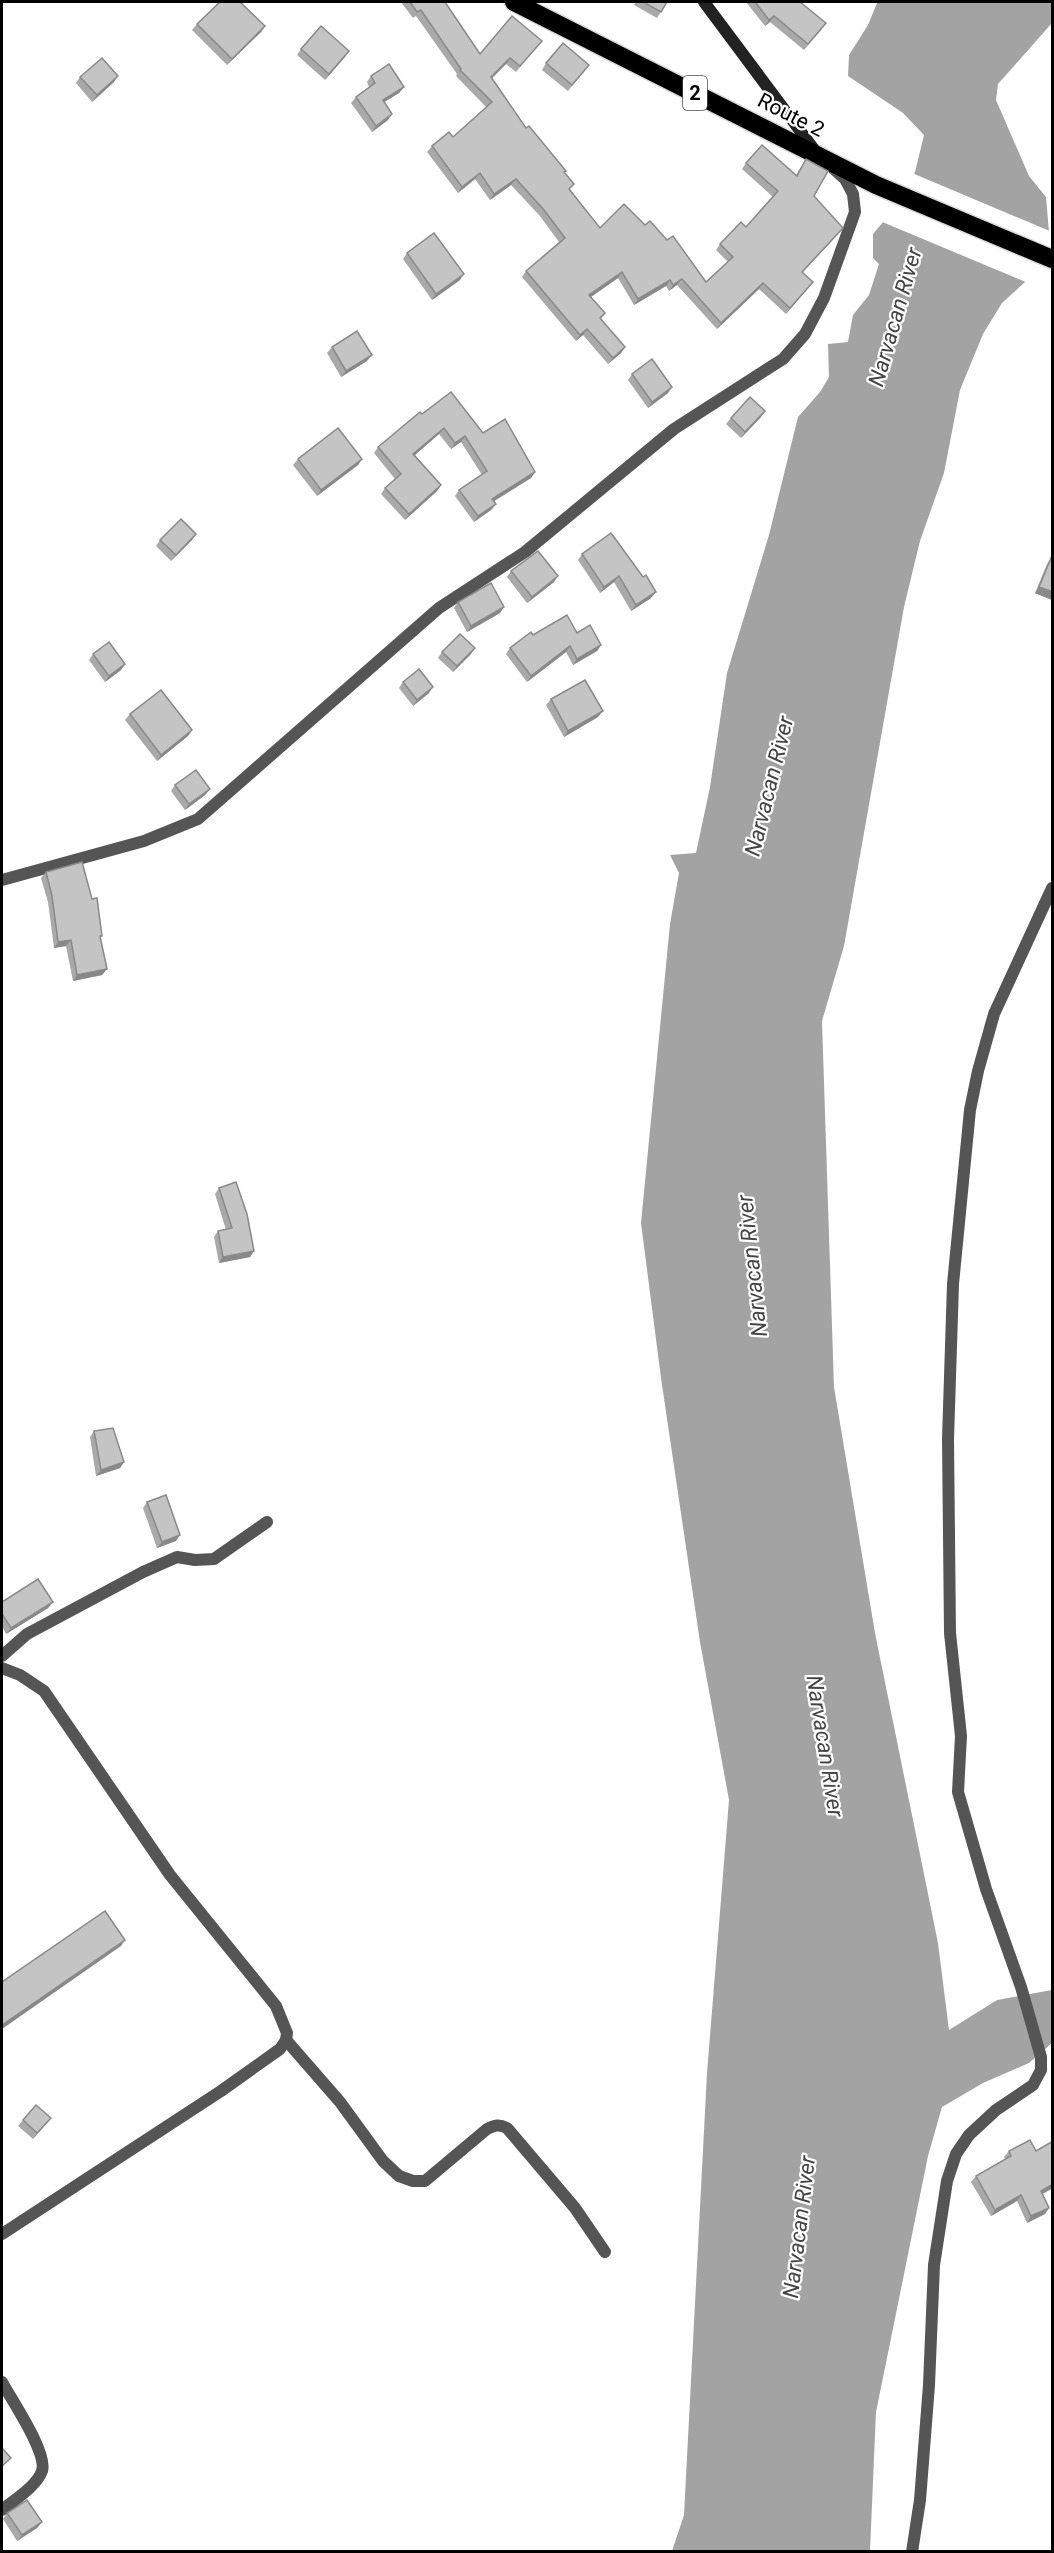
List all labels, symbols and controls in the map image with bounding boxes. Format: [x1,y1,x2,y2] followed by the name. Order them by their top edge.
[683,76,707,110] road number: 2
[754,88,828,142] street label: Route 2
[863,244,927,389] water label: Narvacan River
[740,713,799,858] water label: Narvacan River
[732,1193,772,1338] water label: Narvacan River
[801,1673,849,1819] water label: Narvacan River
[778,2154,820,2300] water label: Narvacan River

